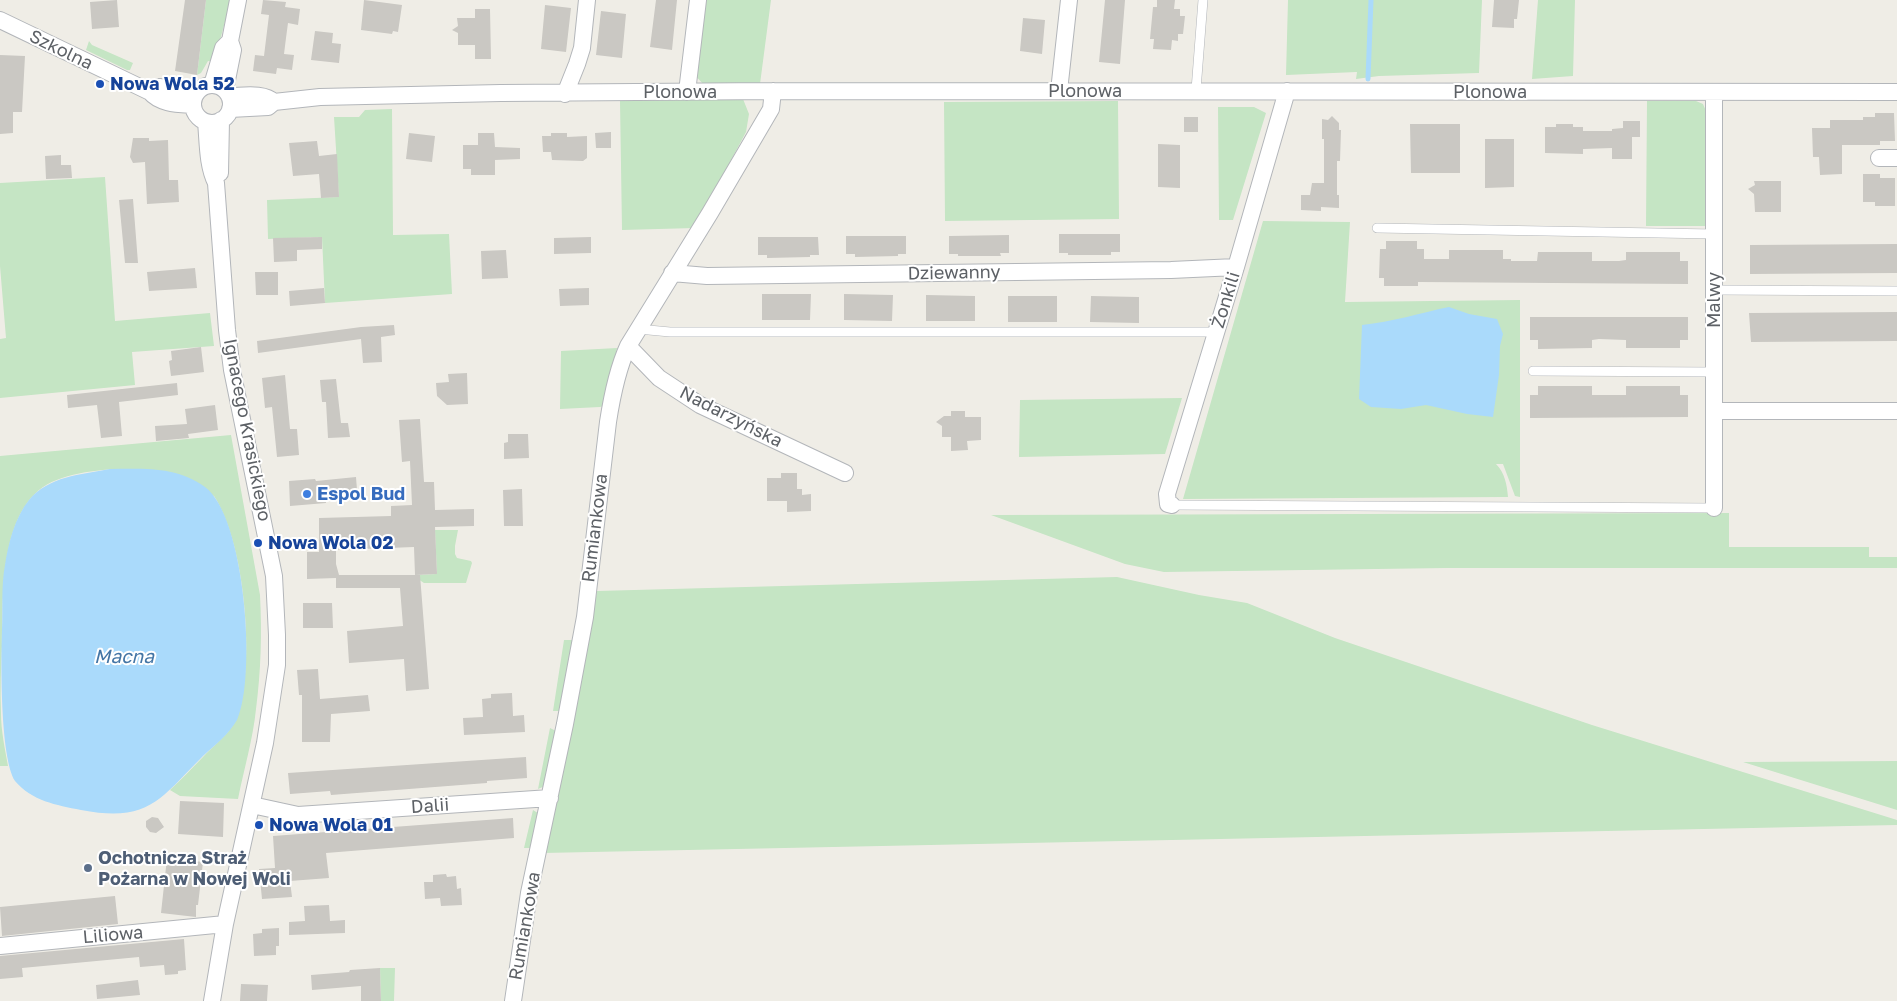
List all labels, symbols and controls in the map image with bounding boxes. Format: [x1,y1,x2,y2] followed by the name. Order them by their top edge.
[26,25,96,75] street label: Szkolna
[110,73,235,95] place label: Nowa Wola 52
[94,78,106,90] marker: Nowa Wola 52
[1048,80,1122,102] street label: Plonowa
[643,81,717,103] street label: Plonowa
[1453,81,1527,103] street label: Plonowa
[907,261,1001,285] street label: Dziewanny
[1207,269,1245,331] street label: Żonkili
[1703,272,1725,328] street label: Malwy
[219,337,275,523] street label: Ignacego Krasickiego
[676,382,786,452] street label: Nadarzyńska
[578,472,612,584] street label: Rumiankowa
[317,483,405,505] place label: Espol Bud
[301,488,313,500] marker: Espol Bud
[268,532,393,554] place label: Nowa Wola 02
[252,537,264,549] marker: Nowa Wola 02
[94,646,154,668] water label: Macna
[410,794,450,818] street label: Dalii
[269,814,393,836] place label: Nowa Wola 01
[253,819,265,831] marker: Nowa Wola 01
[98,847,291,890] place label: Ochotnicza Straż Pożarna w Nowej Woli
[82,862,94,874] marker: Ochotnicza Straż Pożarna w Nowej Woli
[505,870,545,982] street label: Rumiankowa
[82,922,144,948] street label: Liliowa

